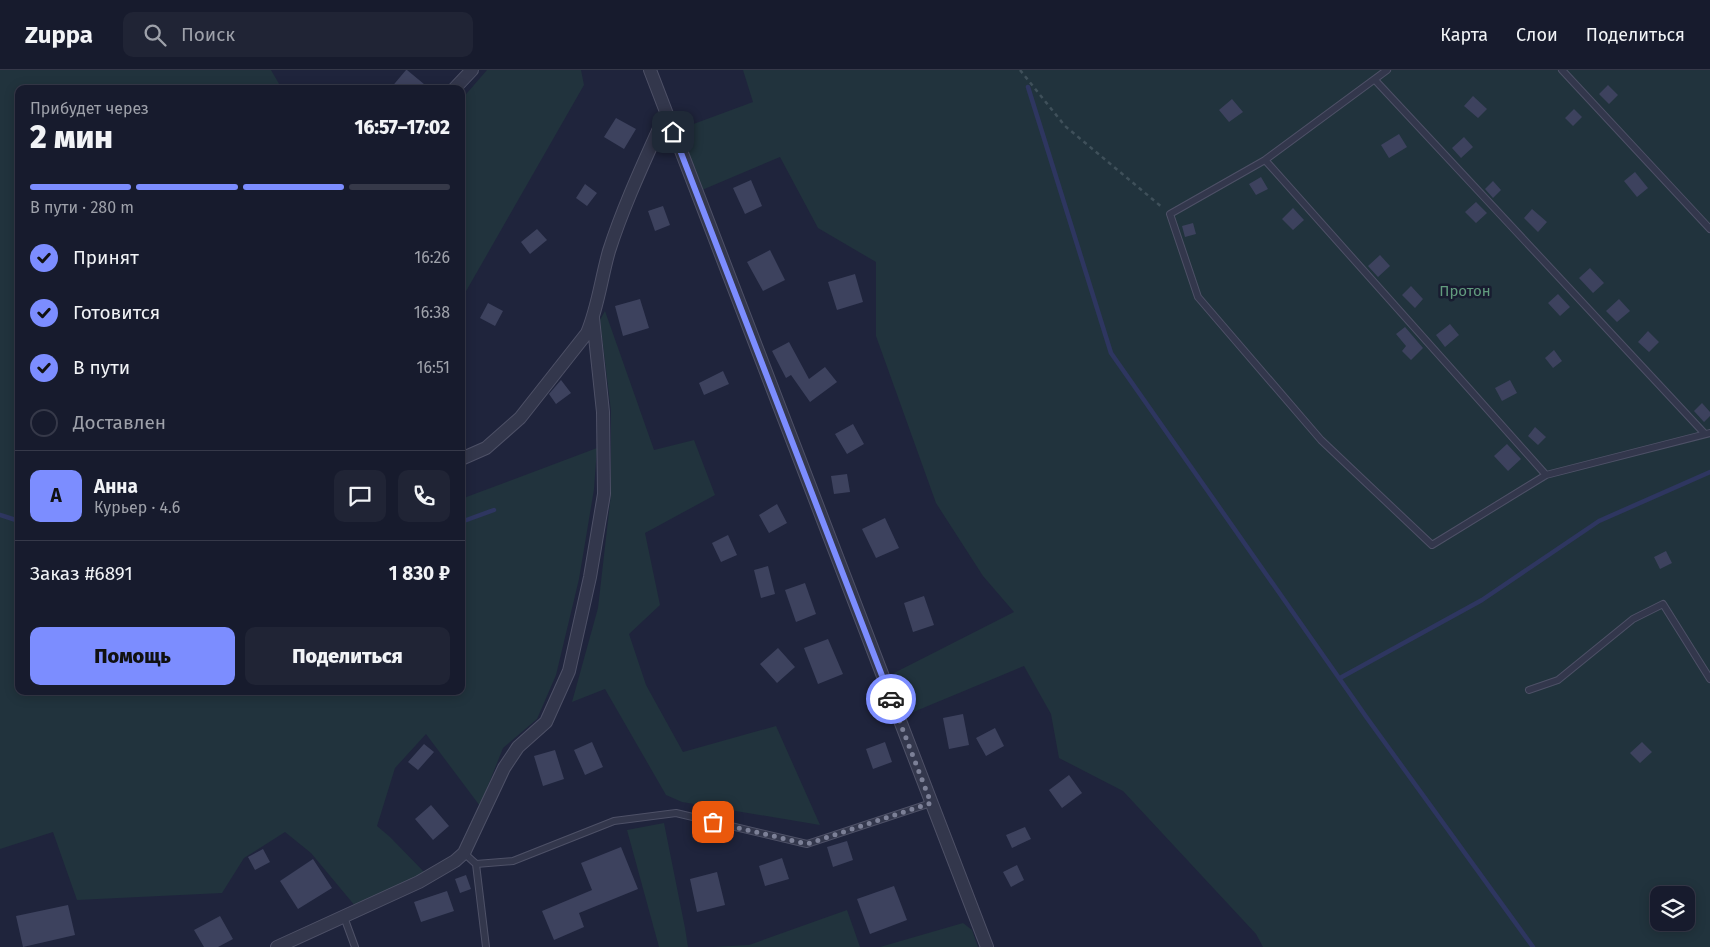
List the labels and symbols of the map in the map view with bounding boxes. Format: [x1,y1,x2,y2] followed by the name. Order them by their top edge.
[652,111,694,153] pin
[1439,282,1491,300] park label: Протон
[866,674,916,724] courier
[692,801,734,843] pin

